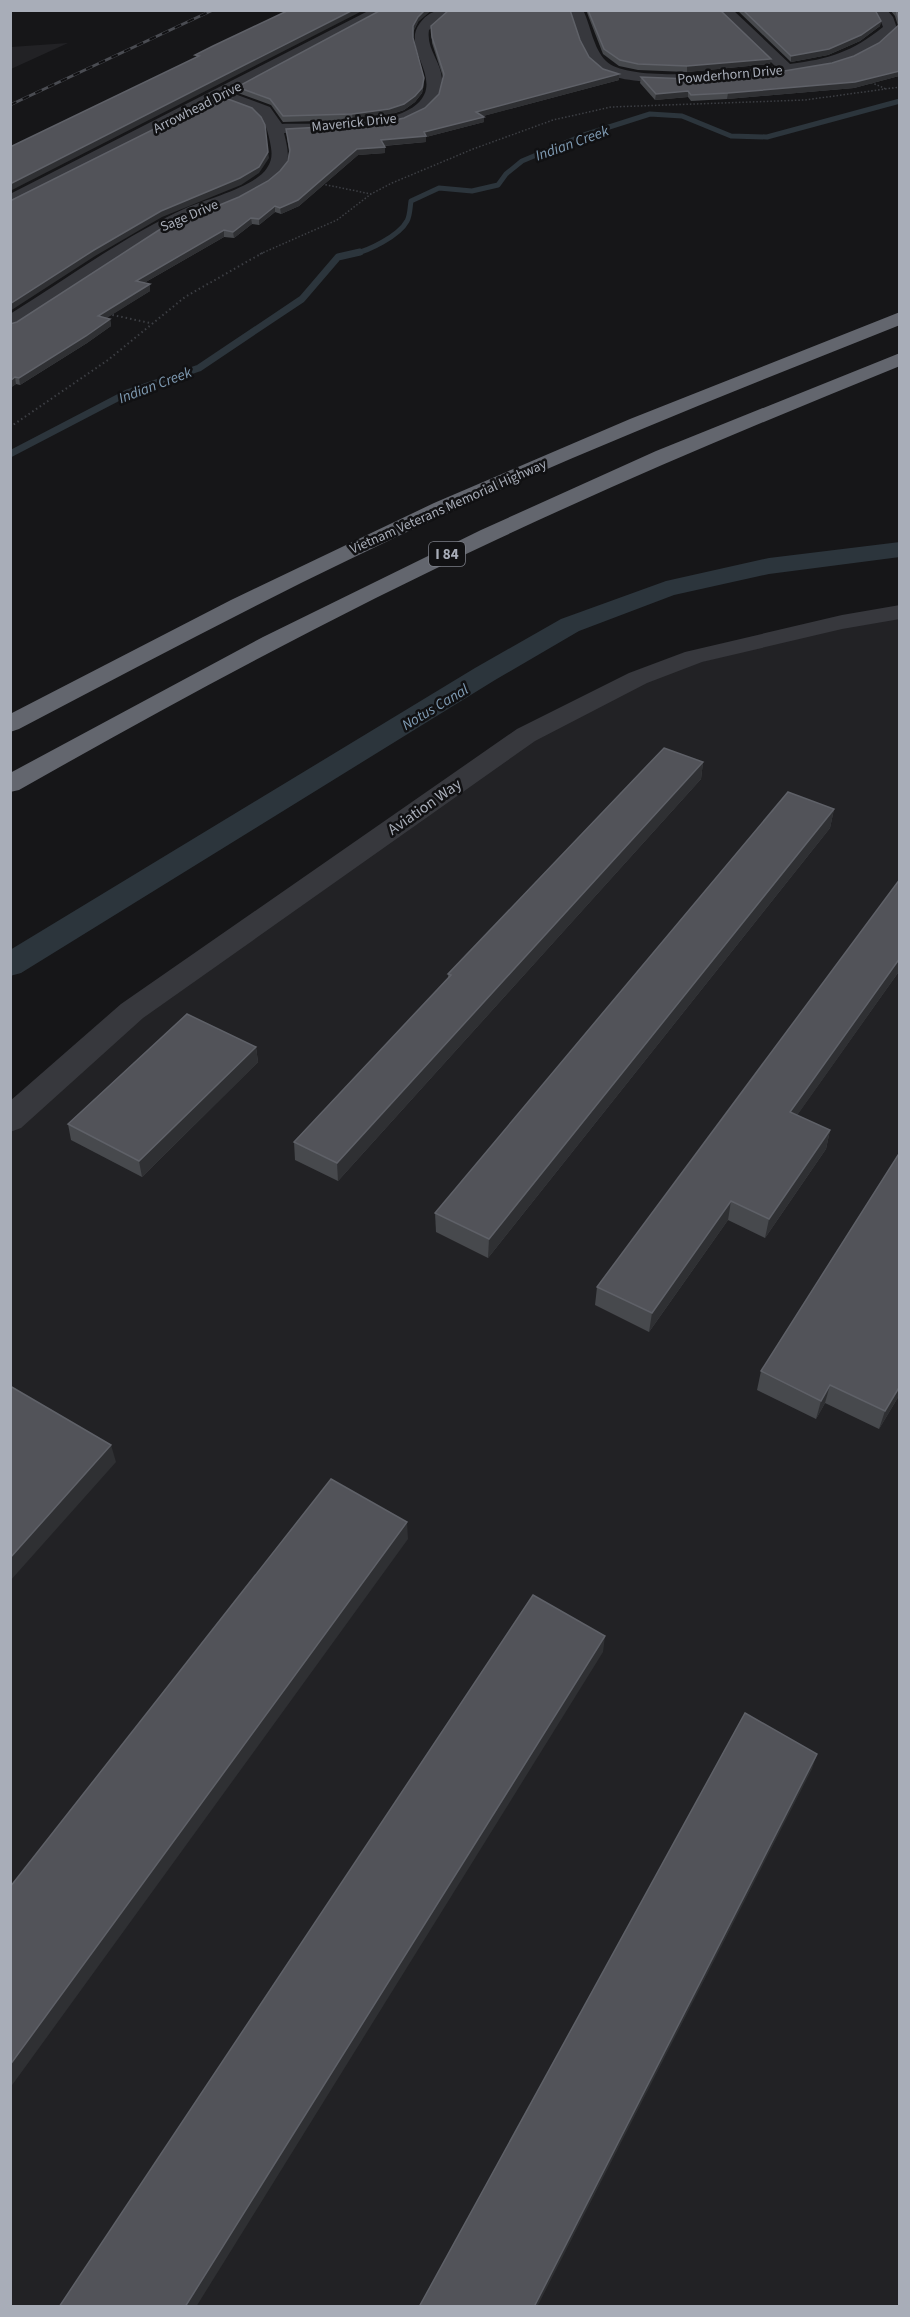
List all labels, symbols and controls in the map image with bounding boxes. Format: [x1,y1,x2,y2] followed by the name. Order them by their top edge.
[677,60,784,90] street label: Powderhorn Drive
[150,77,245,139] street label: Arrowhead Drive
[311,109,398,137] street label: Maverick Drive
[532,120,613,166] water label: Indian Creek
[157,195,222,237] street label: Sage Drive
[116,362,196,409] water label: Indian Creek
[347,454,550,559] street label: Vietnam Veterans Memorial Highway
[429,542,465,566] road number: I 84
[398,679,473,736] water label: Notus Canal
[383,773,466,840] street label: Aviation Way

